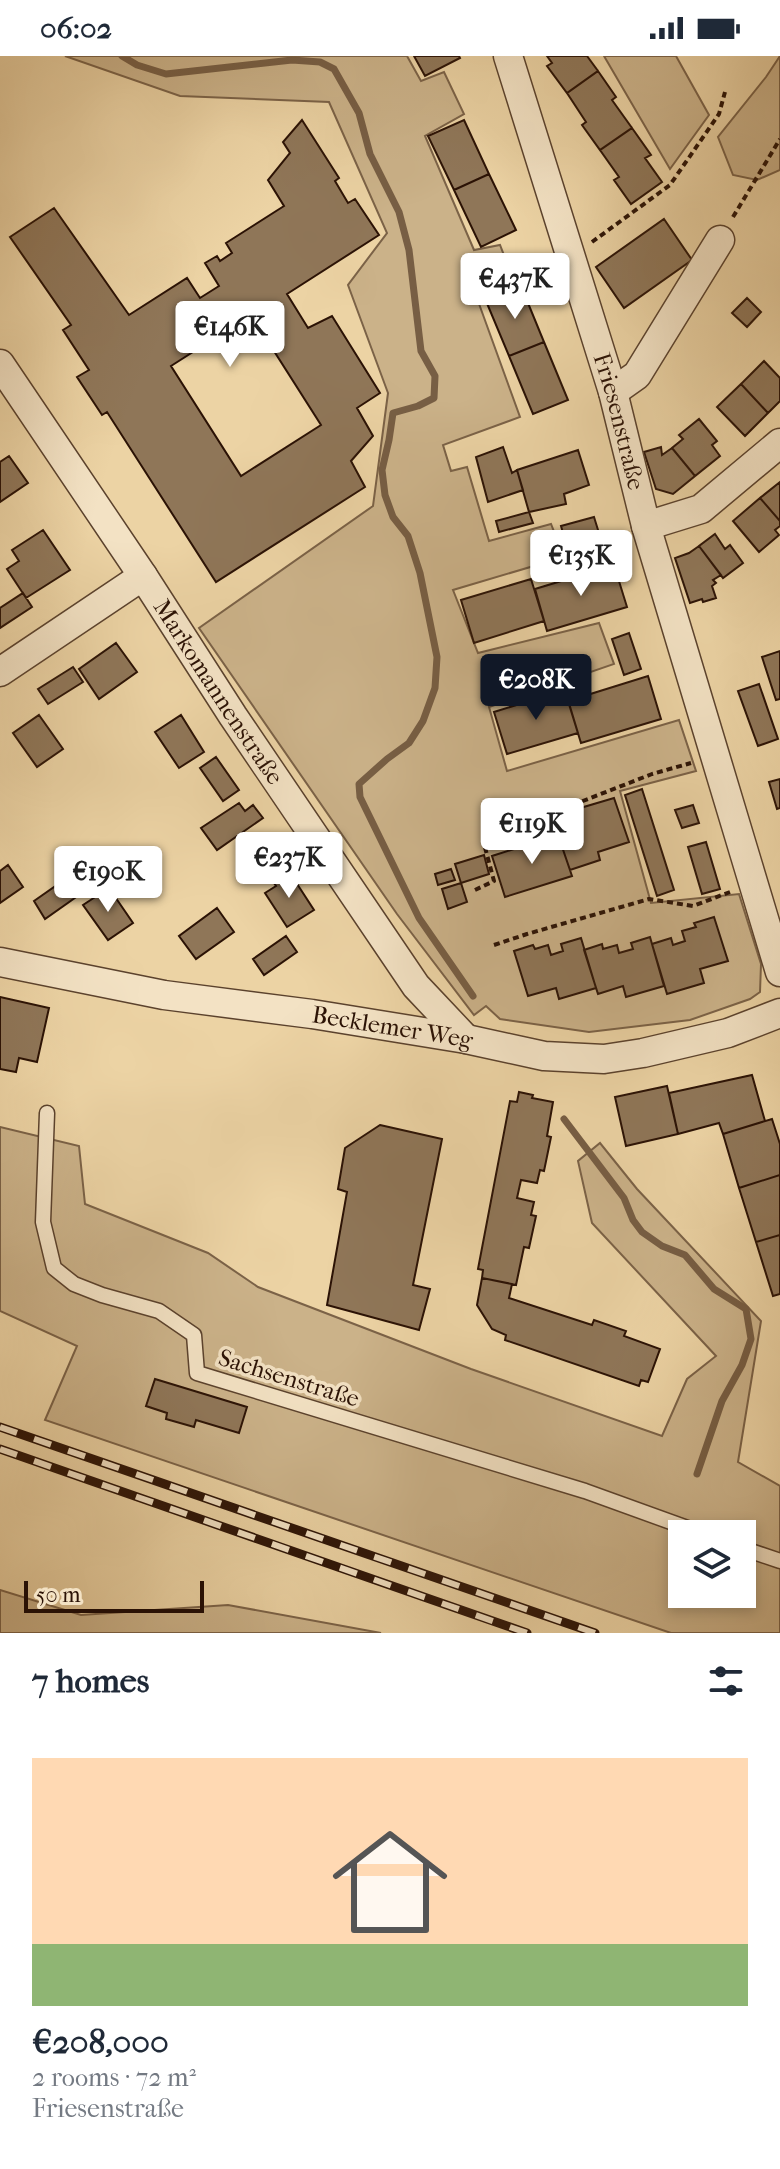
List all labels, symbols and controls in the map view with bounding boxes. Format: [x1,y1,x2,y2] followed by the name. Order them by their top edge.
[40,11,112,46] text: 06:02
[459,253,571,321] pin: €437K
[479,263,551,294] text: €437K
[174,301,286,369] pin: €146K
[193,311,267,342] text: €146K
[588,349,651,493] street label: Friesenstraße
[525,530,637,598] pin: €135K
[548,540,614,571] text: €135K
[148,594,289,790] street label: Markomannenstraße
[480,654,592,722] pin: €208K
[498,664,574,695] text: €208K
[476,798,588,866] pin: €119K
[499,808,565,839] text: €119K
[233,832,345,900] pin: €237K
[254,842,324,873] text: €237K
[52,846,164,914] pin: €190K
[72,856,144,887] text: €190K
[310,1000,477,1054] street label: Becklemer Weg
[215,1343,363,1413] street label: Sachsenstraße
[668,1520,756,1608] map controls
[668,1520,756,1608] button: layers
[24,1577,204,1613] scale bar
[36,1582,81,1608] text: 50 m
[704,1659,748,1703] icon: filters
[32,1661,149,1701] text: 7 homes
[318,1810,462,1954] icon: home
[32,2022,169,2062] text: €208,000
[32,2062,196,2093] text: 2 rooms · 72 m²
[32,2093,184,2124] text: Friesenstraße

